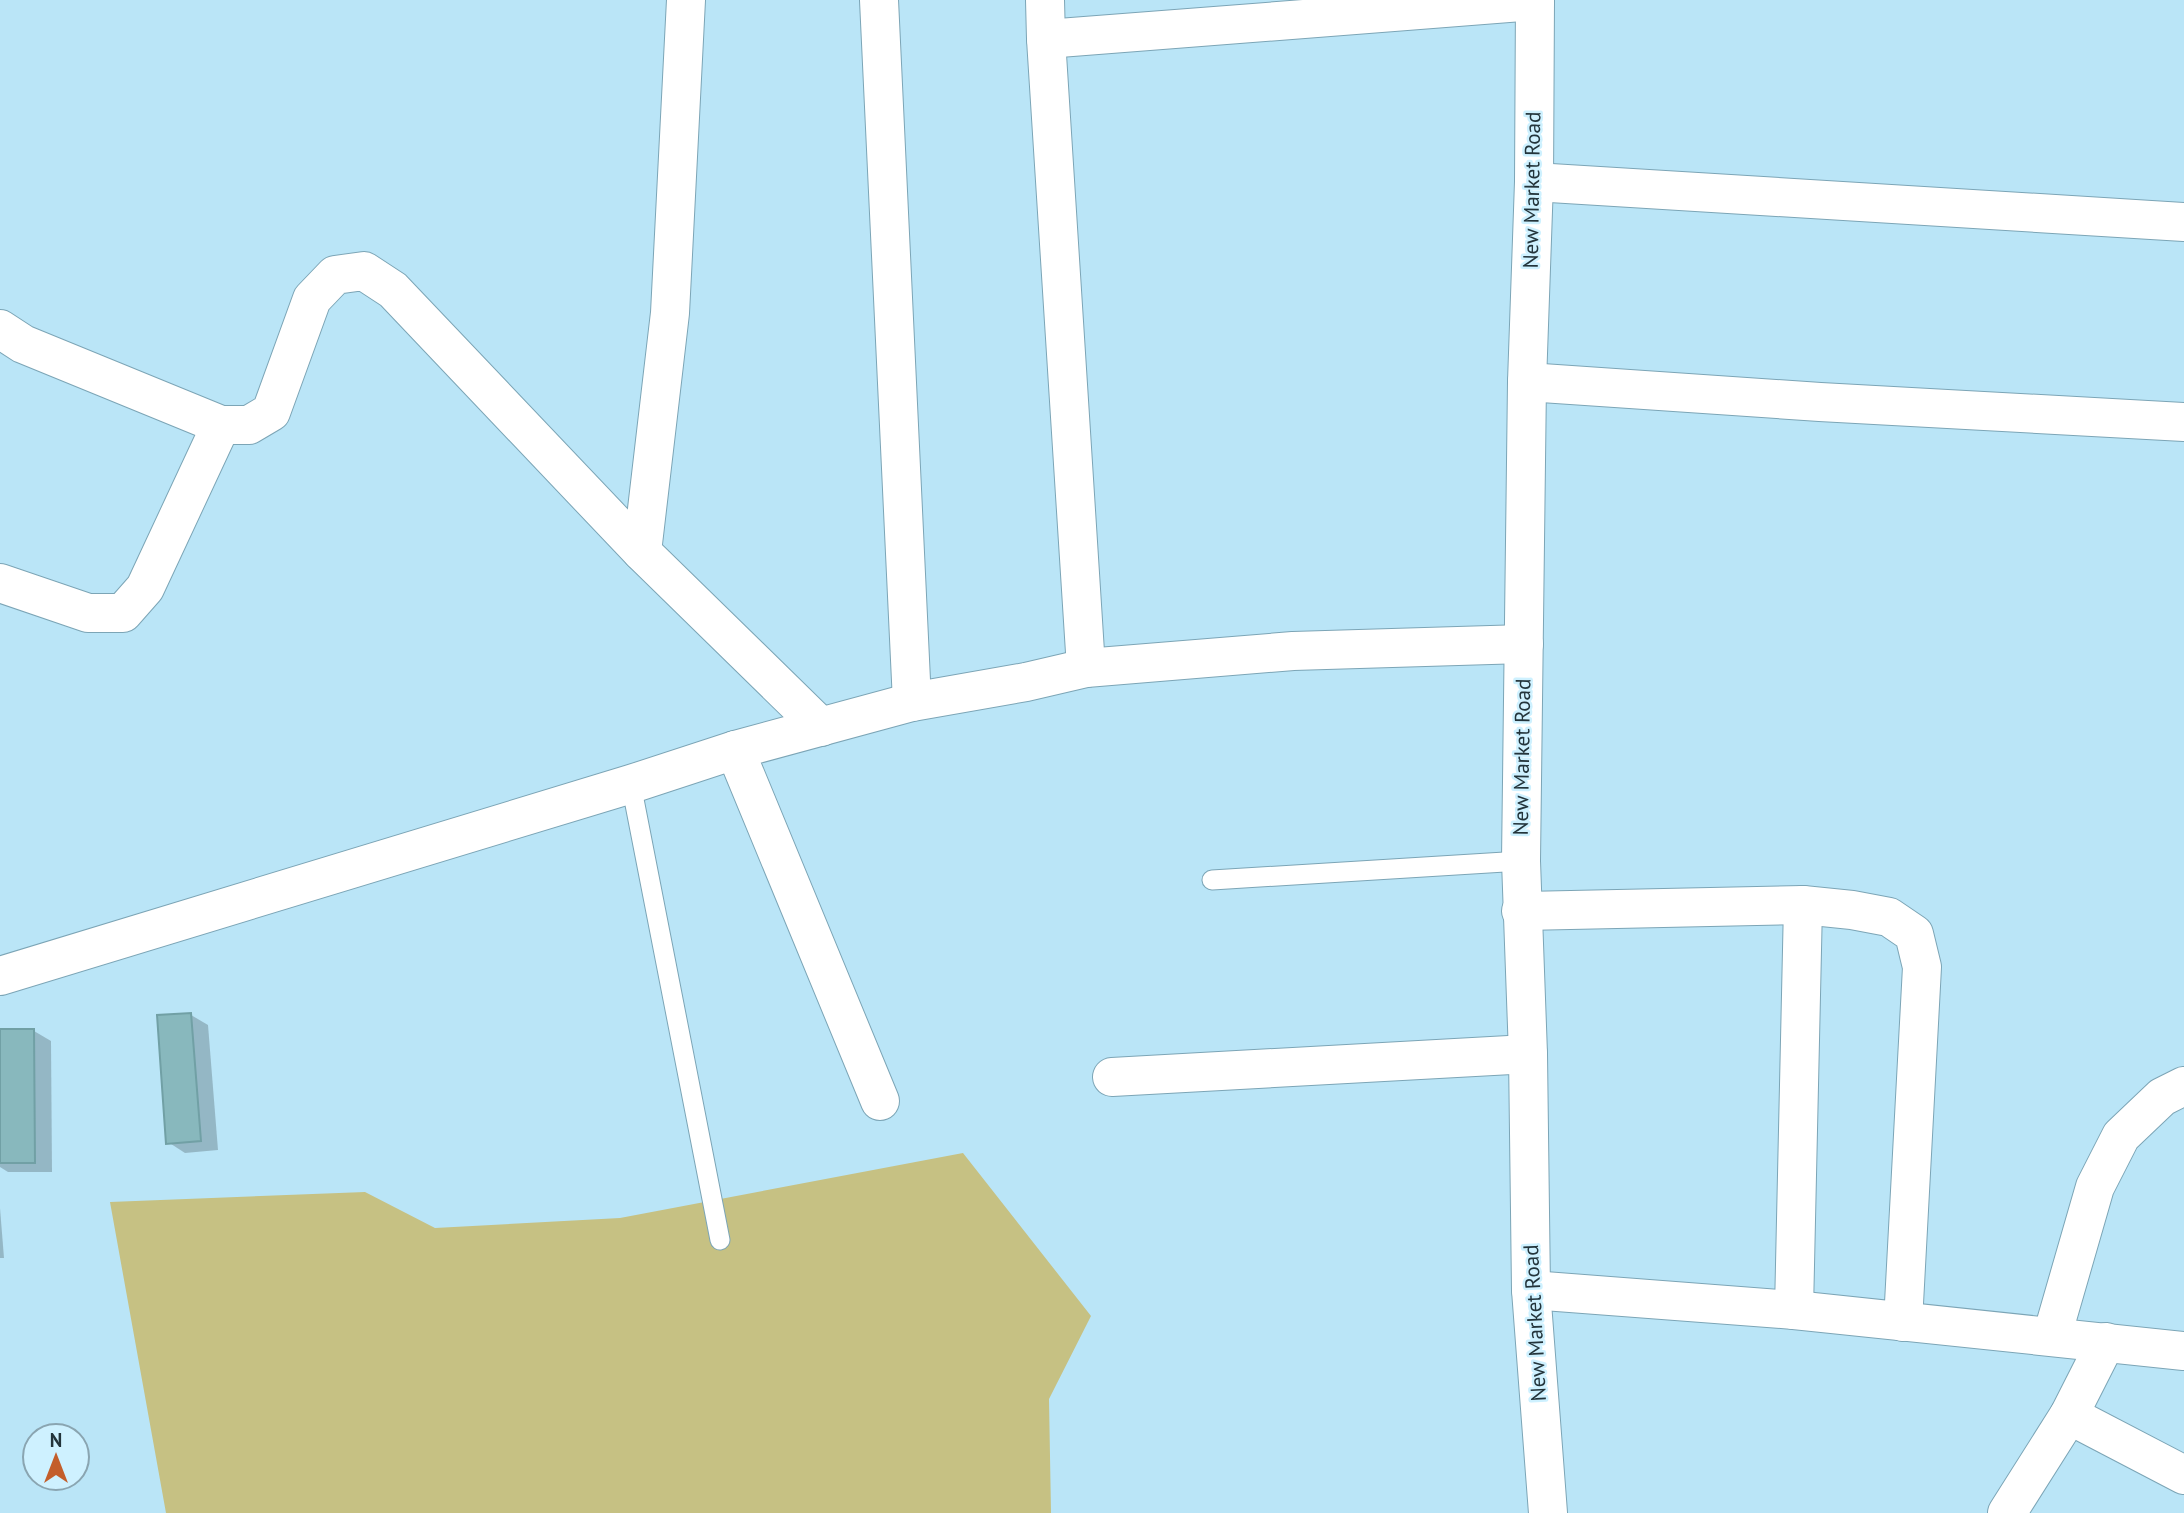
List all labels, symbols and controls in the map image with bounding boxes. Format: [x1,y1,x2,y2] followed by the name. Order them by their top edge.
[1517,111,1546,269] street label: New Market Road
[1507,678,1536,836] street label: New Market Road
[1517,1244,1552,1402] street label: New Market Road
[21,1422,91,1492] north arrow
[50,1428,62,1452] text: N

